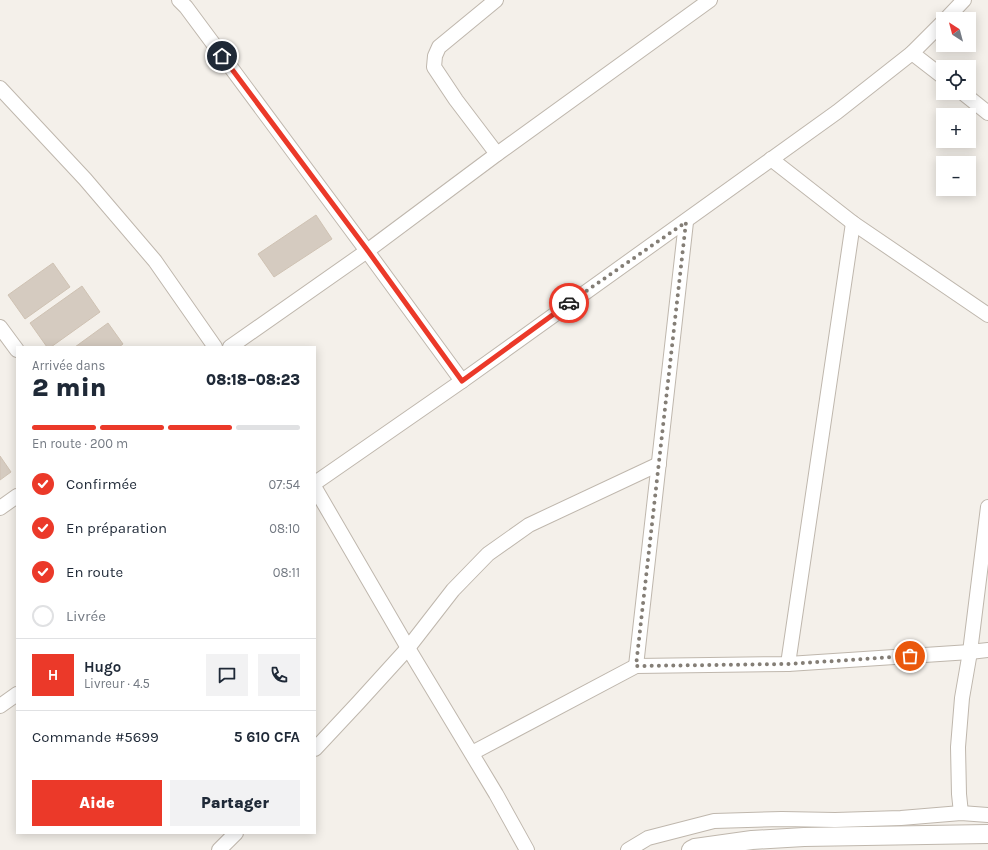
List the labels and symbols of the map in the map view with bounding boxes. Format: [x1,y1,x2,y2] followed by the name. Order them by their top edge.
[936,12,976,52] north arrow
[205,39,239,73] pin
[549,283,589,323] courier
[893,639,927,673] pin

